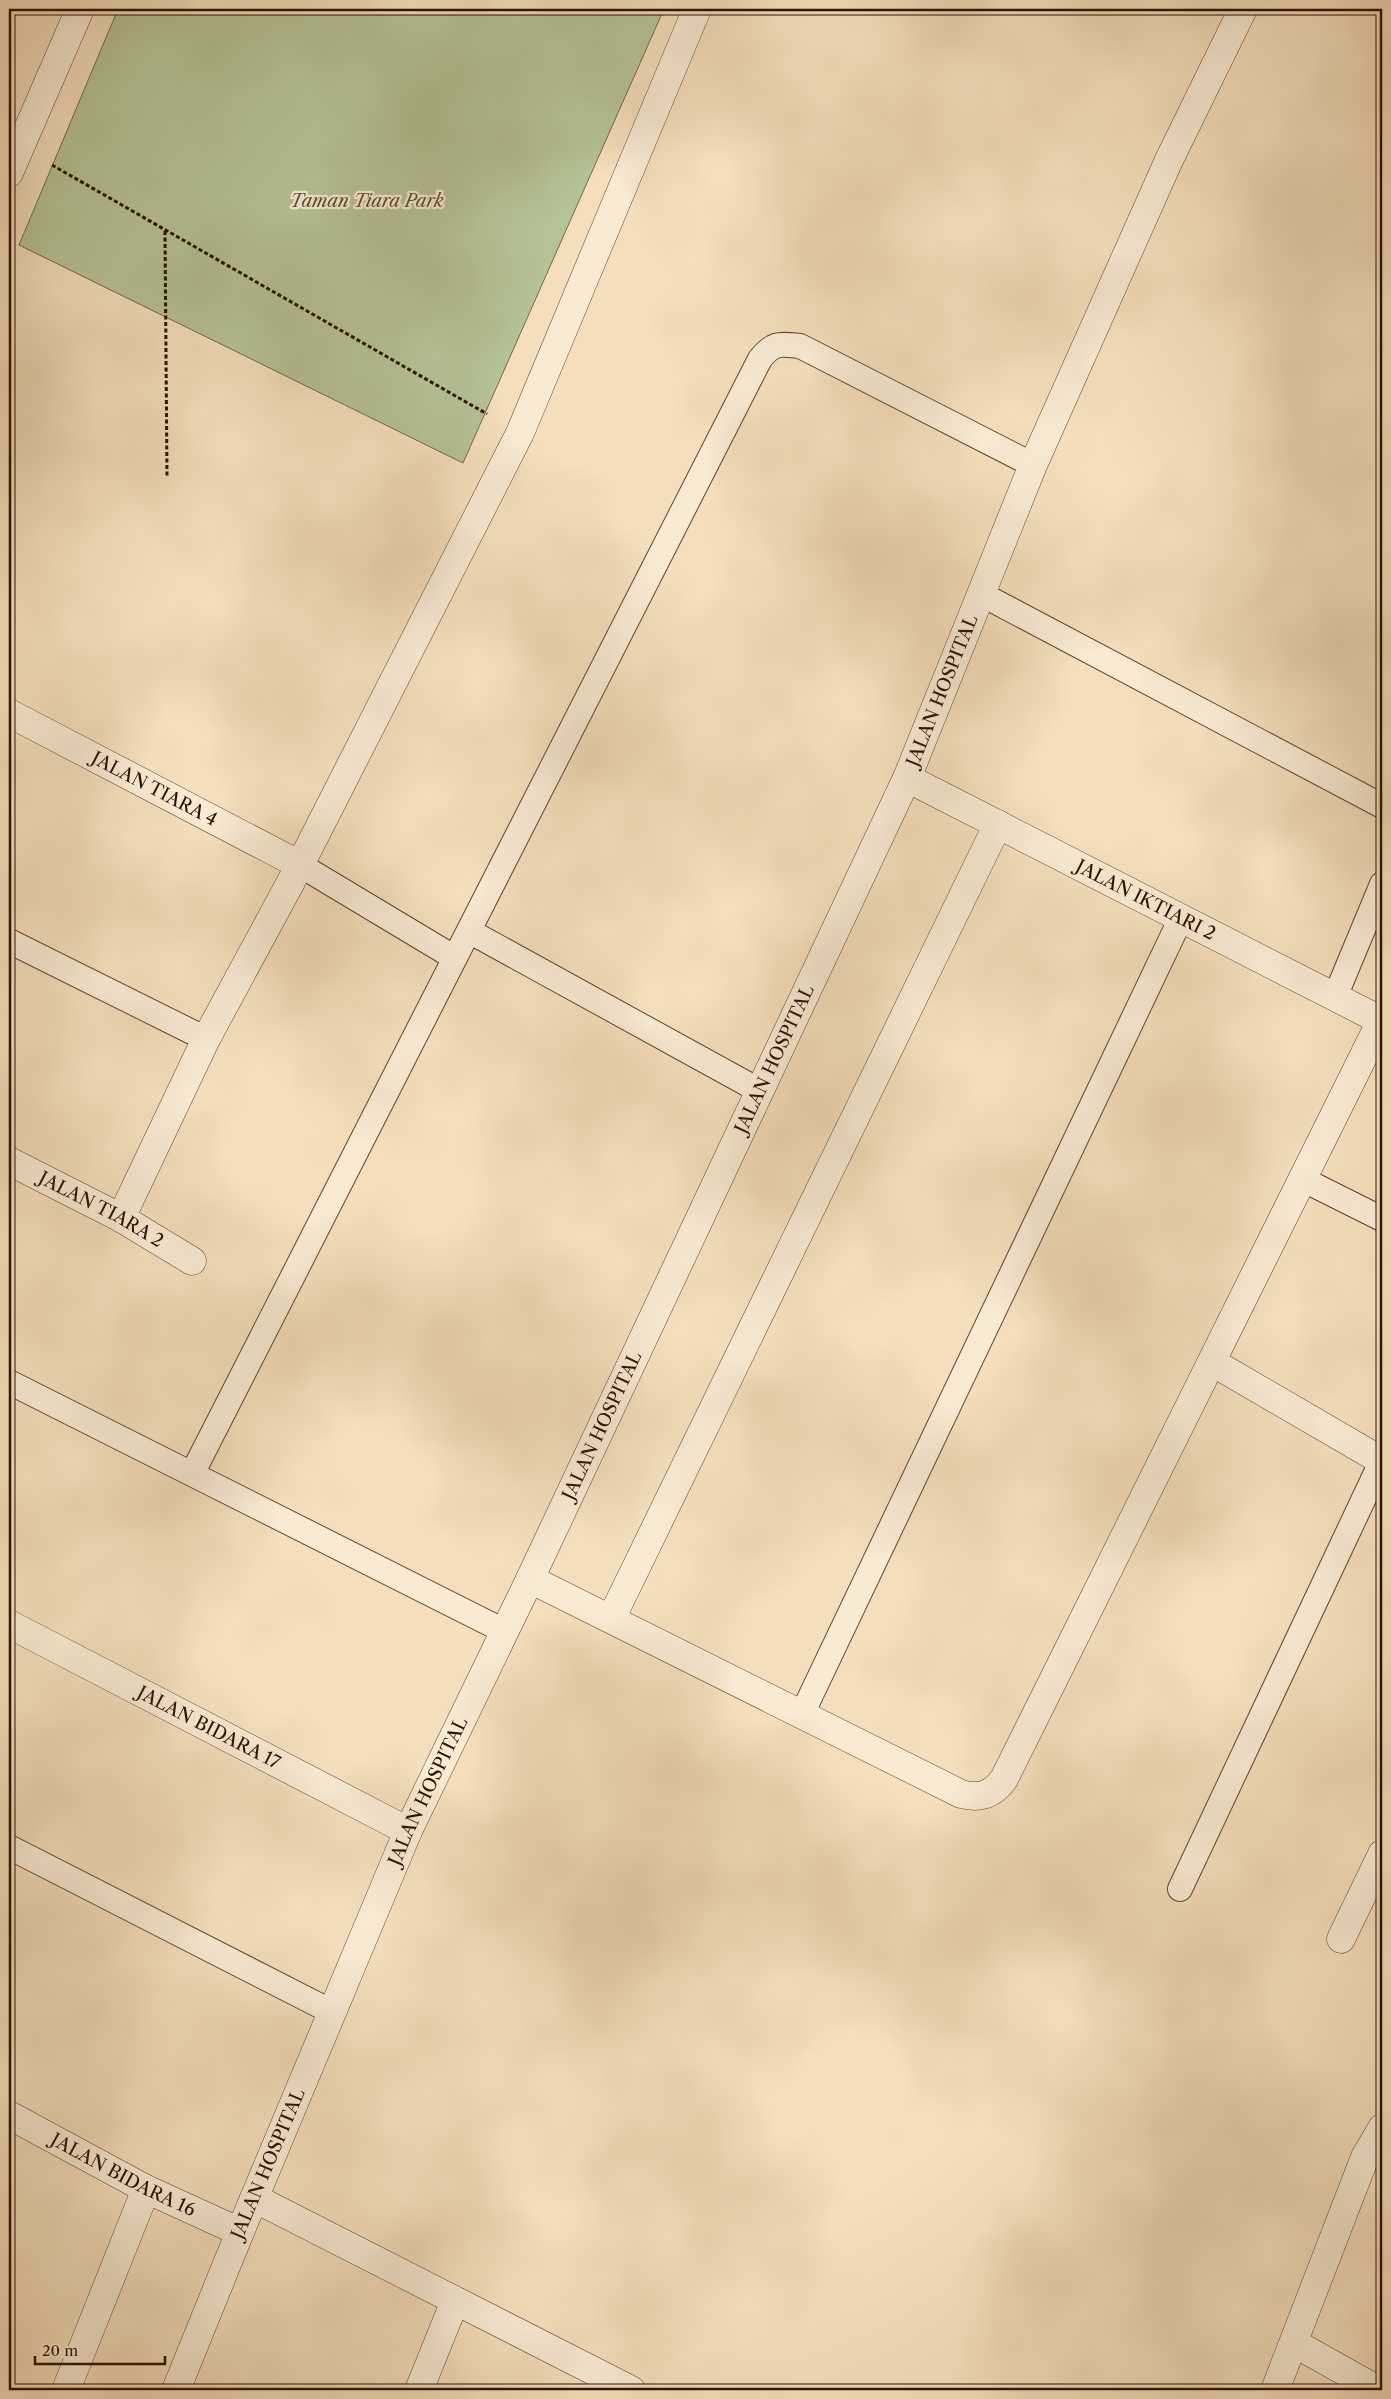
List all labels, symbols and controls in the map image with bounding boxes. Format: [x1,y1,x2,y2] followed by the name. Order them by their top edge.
[290,190,444,212] park label: Taman Tiara Park
[901,612,983,773] street label: JALAN HOSPITAL
[85,746,221,831] street label: JALAN TIARA 4
[1069,854,1219,945] street label: JALAN IKTIARI 2
[729,981,819,1140] street label: JALAN HOSPITAL
[32,1166,168,1252] street label: JALAN TIARA 2
[556,1348,646,1506] street label: JALAN HOSPITAL
[131,1680,284,1774] street label: JALAN BIDARA 17
[383,1714,472,1872] street label: JALAN HOSPITAL
[225,2085,310,2245] street label: JALAN HOSPITAL
[44,2127,199,2221] street label: JALAN BIDARA 16
[35,2334,165,2366] scale bar
[42,2341,78,2360] text: 20 m

